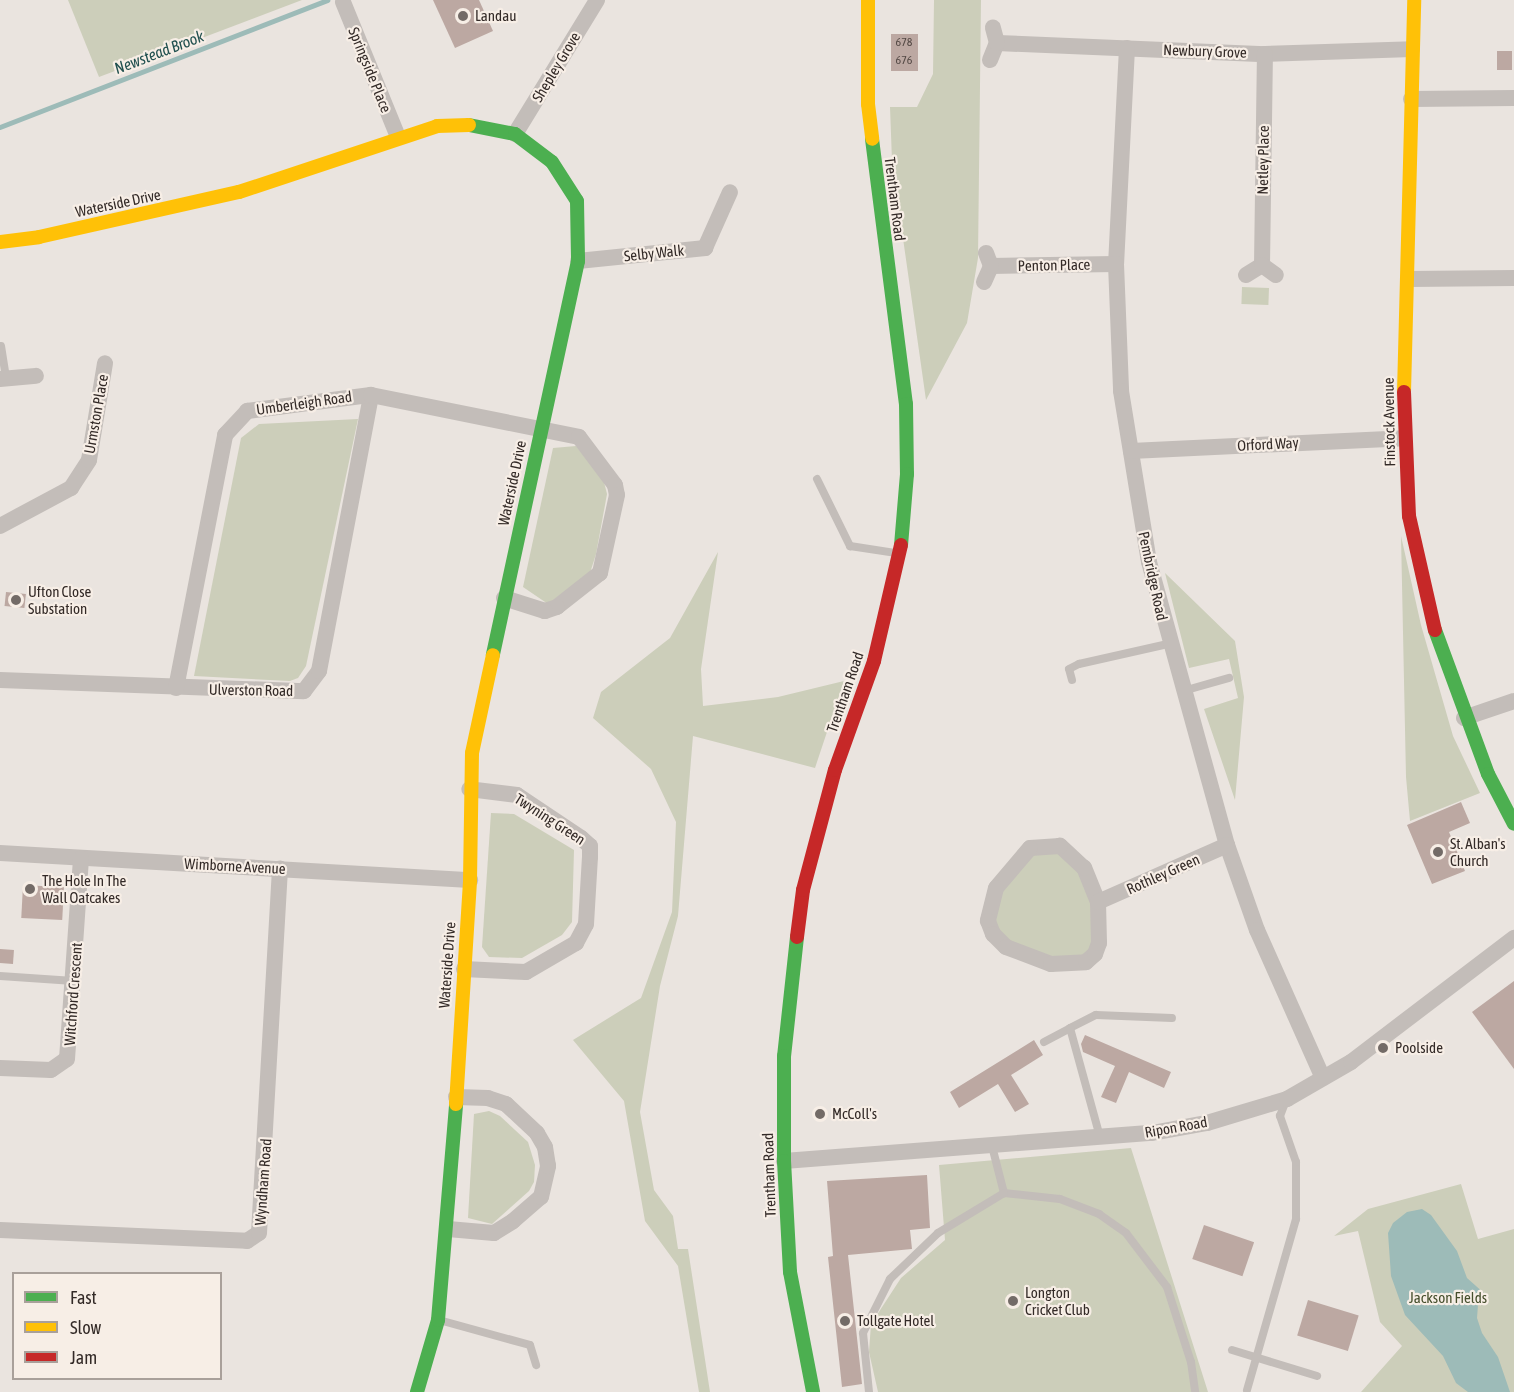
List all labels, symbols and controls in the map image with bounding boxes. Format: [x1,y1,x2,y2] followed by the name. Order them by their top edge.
[475,7,516,25] place label: Landau
[456,9,470,23] marker: Landau
[345,25,395,115] street label: Springside Place
[112,26,206,78] water label: Newstead Brook
[528,29,584,105] street label: Shepley Grove
[896,36,912,50] house number: 678
[1163,41,1247,61] street label: Newbury Grove
[896,54,912,68] house number: 676
[1253,125,1273,195] street label: Netley Place
[881,156,909,242] street label: Trentham Road
[74,185,162,221] street label: Waterside Drive
[623,241,685,265] street label: Selby Walk
[1018,255,1090,275] street label: Penton Place
[80,373,112,455] street label: Urmston Place
[1379,377,1399,467] street label: Finstock Avenue
[255,387,353,419] street label: Umberleigh Road
[1237,433,1299,455] street label: Orford Way
[494,439,530,527] street label: Waterside Drive
[1135,530,1171,622] street label: Pembridge Road
[28,582,91,617] place label: Ufton Close Substation
[9,593,23,607] marker: Ufton Close Substation
[823,649,867,735] street label: Trentham Road
[209,680,293,700] street label: Ulverston Road
[511,789,589,849] street label: Twyning Green
[1450,834,1505,869] place label: St. Alban's Church
[1431,845,1445,859] marker: St. Alban's Church
[1124,850,1202,898] street label: Rothley Green
[184,854,286,878] street label: Wimborne Avenue
[42,871,126,906] place label: The Hole In The Wall Oatcakes
[23,882,37,896] marker: The Hole In The Wall Oatcakes
[435,921,459,1009] street label: Waterside Drive
[60,942,86,1046] street label: Witchford Crescent
[1395,1039,1443,1057] place label: Poolside
[1376,1041,1390,1055] marker: Poolside
[832,1105,877,1123] place label: McColl's
[813,1107,827,1121] marker: McColl's
[1143,1113,1209,1141] street label: Ripon Road
[759,1133,779,1217] street label: Trentham Road
[251,1138,275,1226] street label: Wyndham Road
[12,1272,222,1380] legend
[1025,1283,1090,1318] place label: Longton Cricket Club
[70,1287,97,1308] text: Fast
[1409,1289,1487,1307] park label: Jackson Fields
[1006,1294,1020,1308] marker: Longton Cricket Club
[857,1312,934,1330] place label: Tollgate Hotel
[838,1314,852,1328] marker: Tollgate Hotel
[70,1317,101,1338] text: Slow
[70,1347,97,1368] text: Jam

